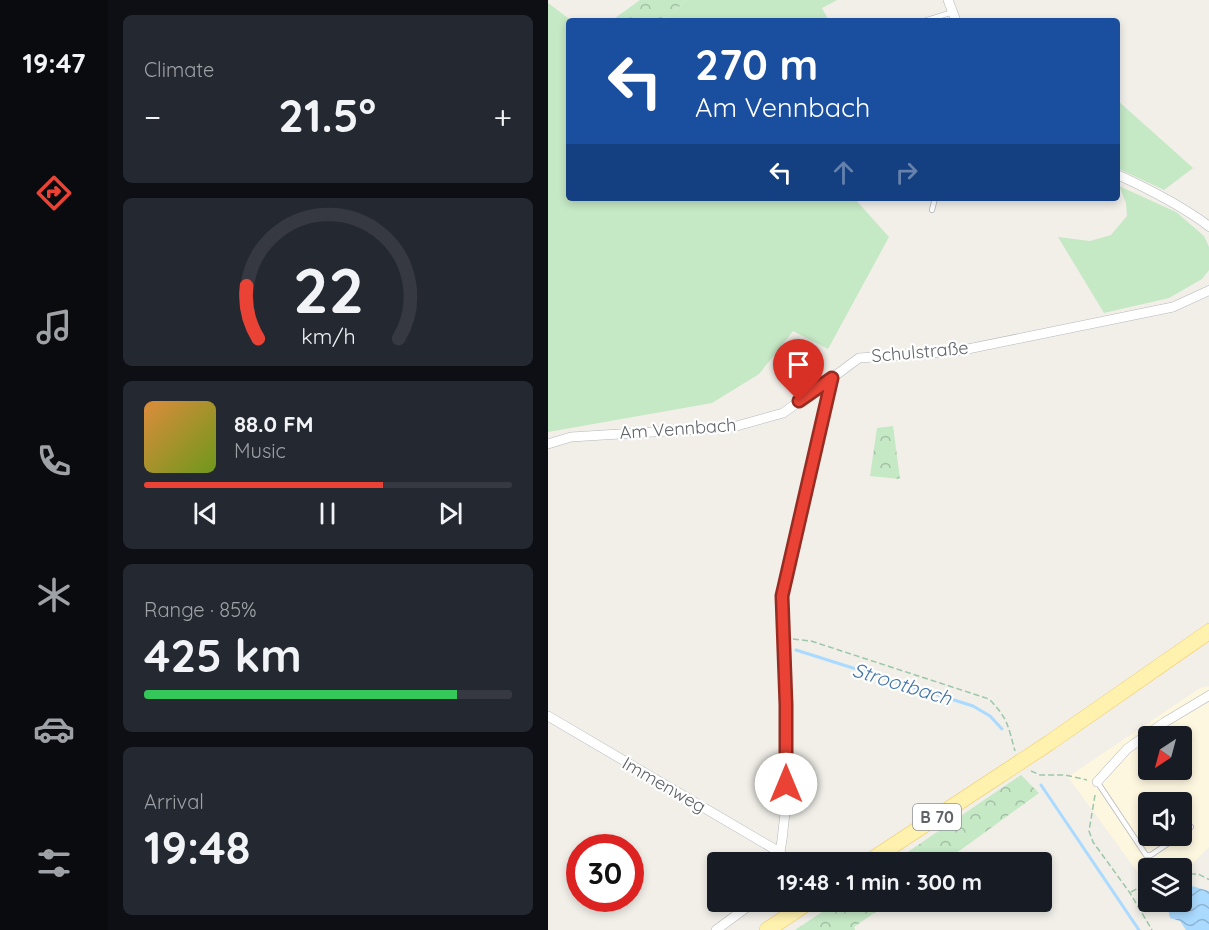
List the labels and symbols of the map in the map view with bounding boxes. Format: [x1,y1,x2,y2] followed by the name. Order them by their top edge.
[870,336,969,367] street label: Schulstraße
[773,339,824,401] pin
[619,413,737,444] street label: Am Vennbach
[850,657,955,711] water label: Strootbach
[1138,726,1192,780] north arrow
[618,751,710,818] street label: Immenweg
[754,752,818,816] position arrow
[913,804,961,830] road number: B 70
[566,834,644,912] speed limit sign: 30

